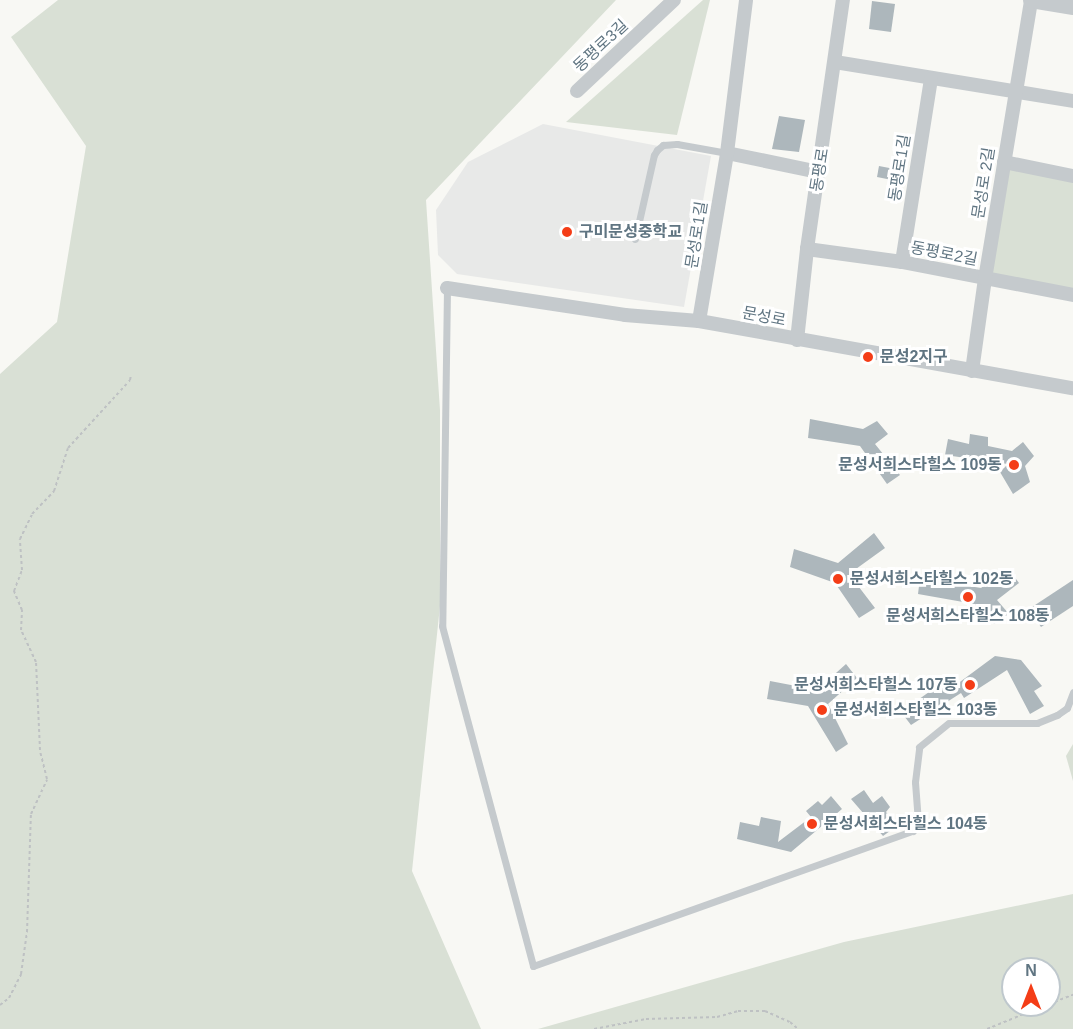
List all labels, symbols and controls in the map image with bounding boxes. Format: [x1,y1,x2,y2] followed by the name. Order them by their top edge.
[570,16,632,76] street label: 동평로3길
[885,133,915,203] street label: 동평로1길
[969,146,999,220] street label: 문성로 2길
[807,147,833,193] street label: 동평로
[682,200,712,270] street label: 문성로1길
[579,222,682,242] place label: 구미문성중학교
[560,225,574,239] marker: 구미문성중학교
[909,238,979,270] street label: 동평로2길
[740,303,788,331] street label: 문성로
[880,347,948,367] place label: 문성2지구
[861,350,875,364] marker: 문성2지구
[838,455,1002,475] place label: 문성서희스타힐스 109동
[1007,458,1021,472] marker: 문성서희스타힐스 109동
[850,569,1014,589] place label: 문성서희스타힐스 102동
[831,572,845,586] marker: 문성서희스타힐스 102동
[961,590,975,604] marker: 문성서희스타힐스 108동
[886,606,1050,626] place label: 문성서희스타힐스 108동
[794,675,958,695] place label: 문성서희스타힐스 107동
[963,678,977,692] marker: 문성서희스타힐스 107동
[834,700,998,720] place label: 문성서희스타힐스 103동
[815,703,829,717] marker: 문성서희스타힐스 103동
[824,814,988,834] place label: 문성서희스타힐스 104동
[805,817,819,831] marker: 문성서희스타힐스 104동
[1001,957,1061,1017] north arrow
[1025,962,1037,979] text: N

